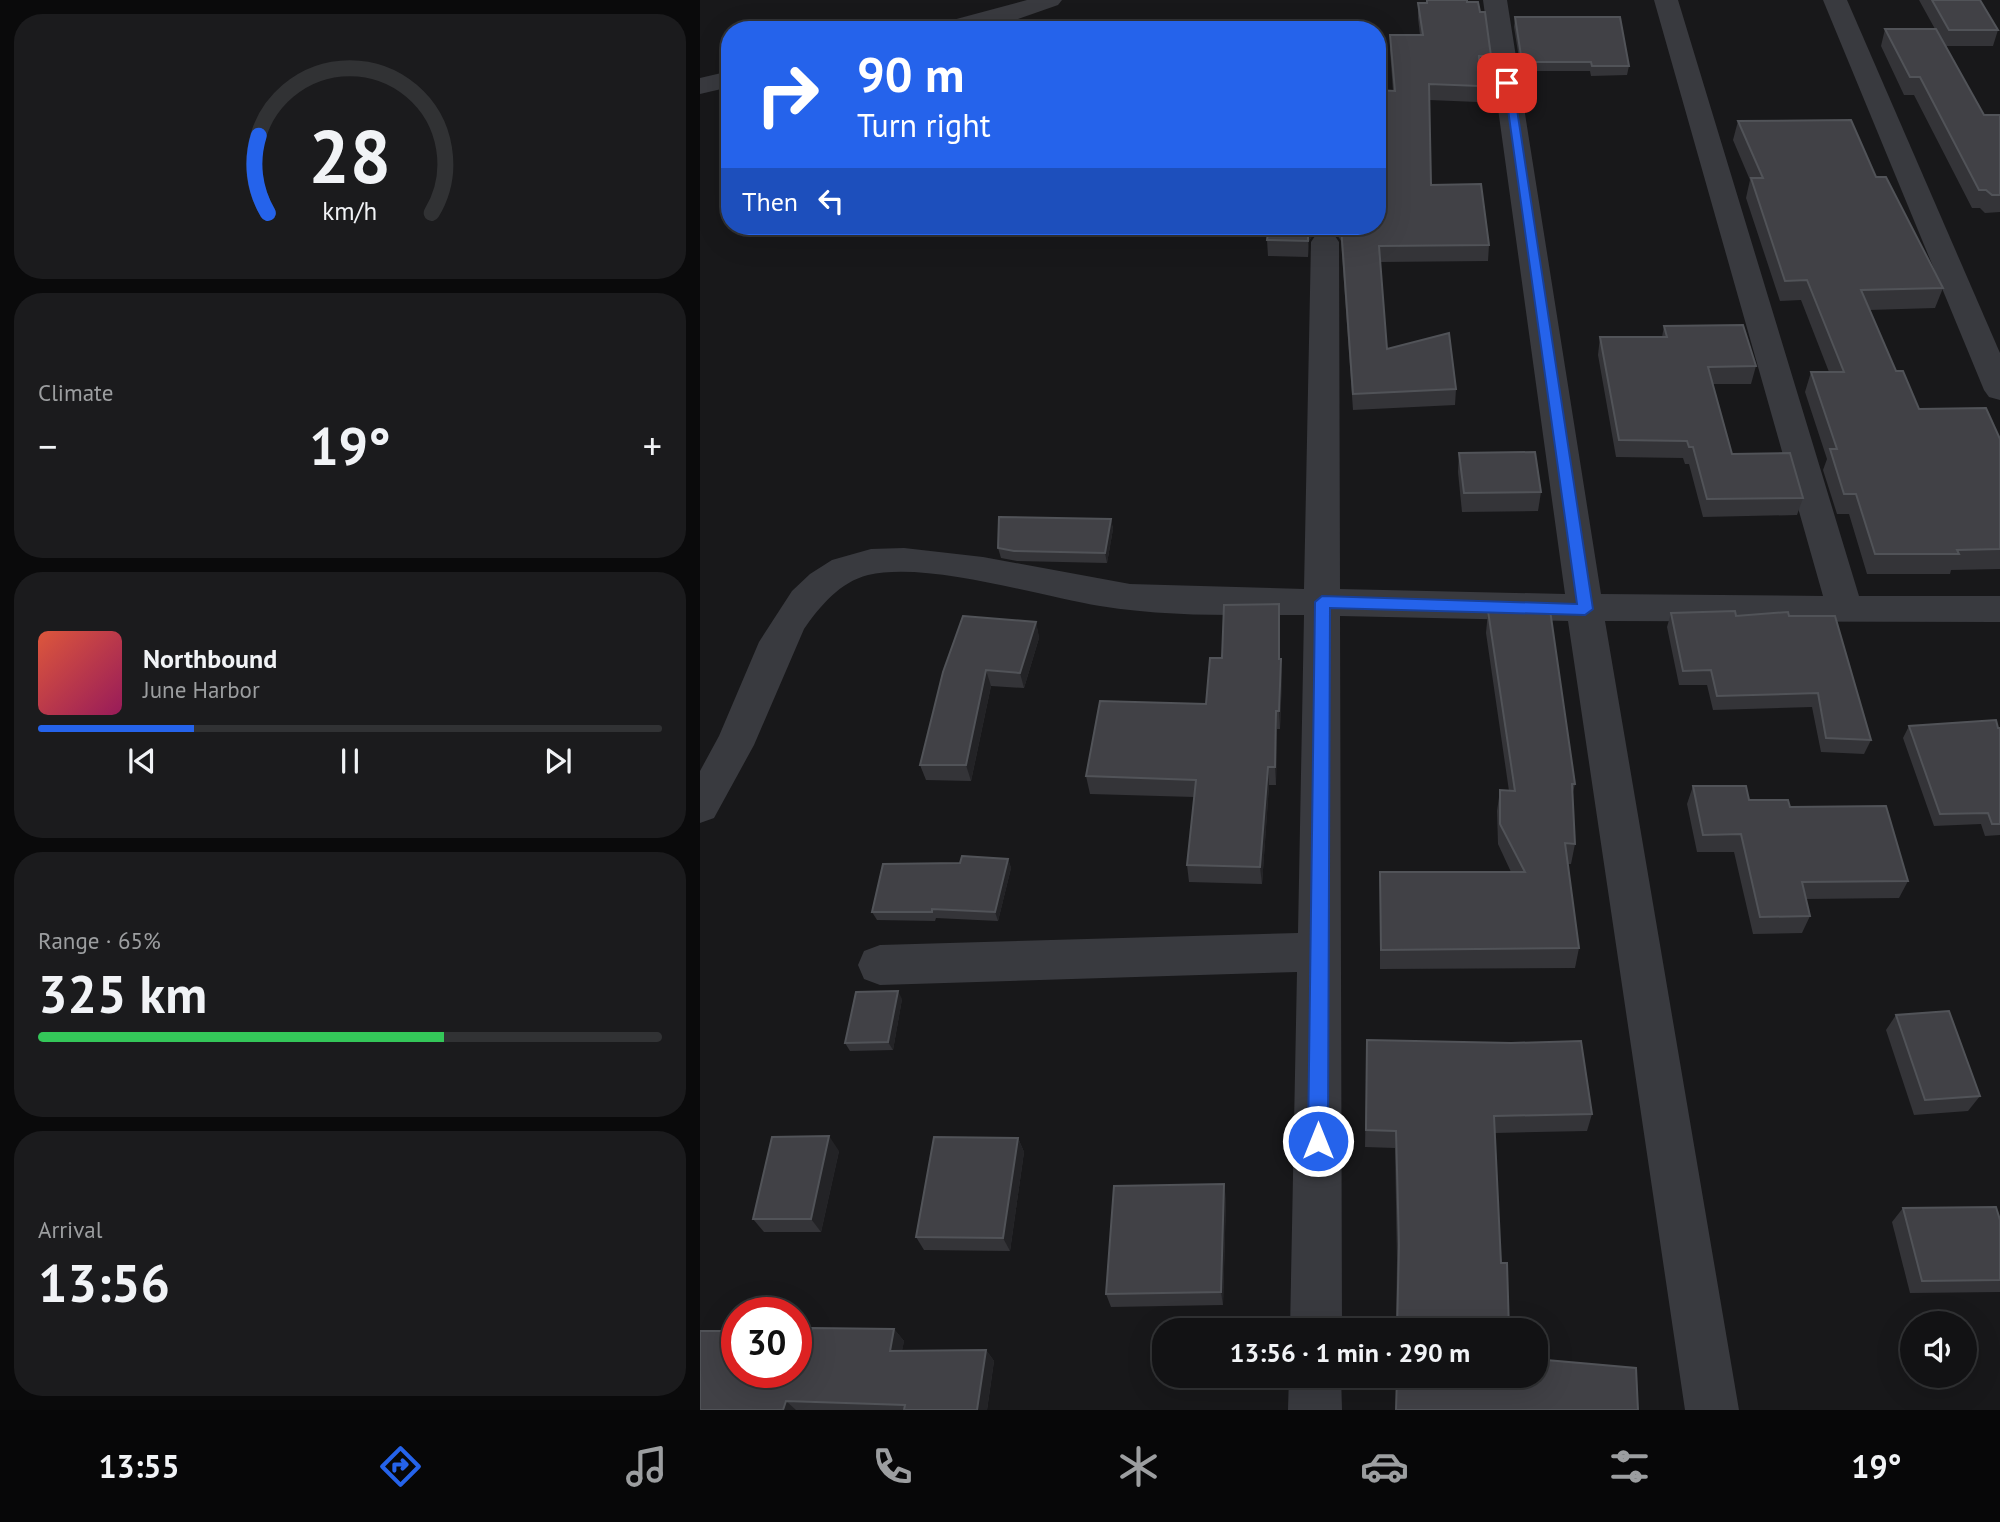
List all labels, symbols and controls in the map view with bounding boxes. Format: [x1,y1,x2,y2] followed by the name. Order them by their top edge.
[857,42,964,106] text: 90 m
[742,49,833,140] icon: right
[1477,53,1537,113] pin
[1488,64,1526,102] icon: arrive
[857,104,991,146] text: Turn right
[309,109,391,203] text: 28
[812,182,850,220] icon: left
[742,185,798,218] text: Then
[323,194,377,226] text: km/h
[38,378,113,407] text: Climate
[309,412,391,479] text: 19°
[38,421,57,470] text: −
[643,421,662,470] text: +
[143,642,277,675] text: Northbound
[143,675,260,704] text: June Harbor
[123,742,161,780] icon: previous
[331,742,369,780] icon: pause
[539,742,577,780] icon: next
[38,926,161,955] text: Range · 65%
[38,960,207,1027] text: 325 km
[1281,1104,1355,1178] position arrow
[38,1215,102,1244] text: Arrival
[38,1249,170,1316] text: 13:56
[721,1297,812,1388] speed limit sign: 30
[1900,1311,1977,1388] map controls
[1900,1311,1977,1388] button: sound
[1230,1336,1470,1369] text: 13:56 · 1 min · 290 m
[376,1442,425,1491] icon: directions
[622,1442,671,1491] icon: music
[868,1442,917,1491] icon: phone
[1114,1442,1163,1491] icon: climate
[1360,1442,1409,1491] icon: car
[1605,1442,1654,1491] icon: filters
[98,1445,180,1487] text: 13:55
[1851,1445,1902,1487] text: 19°

